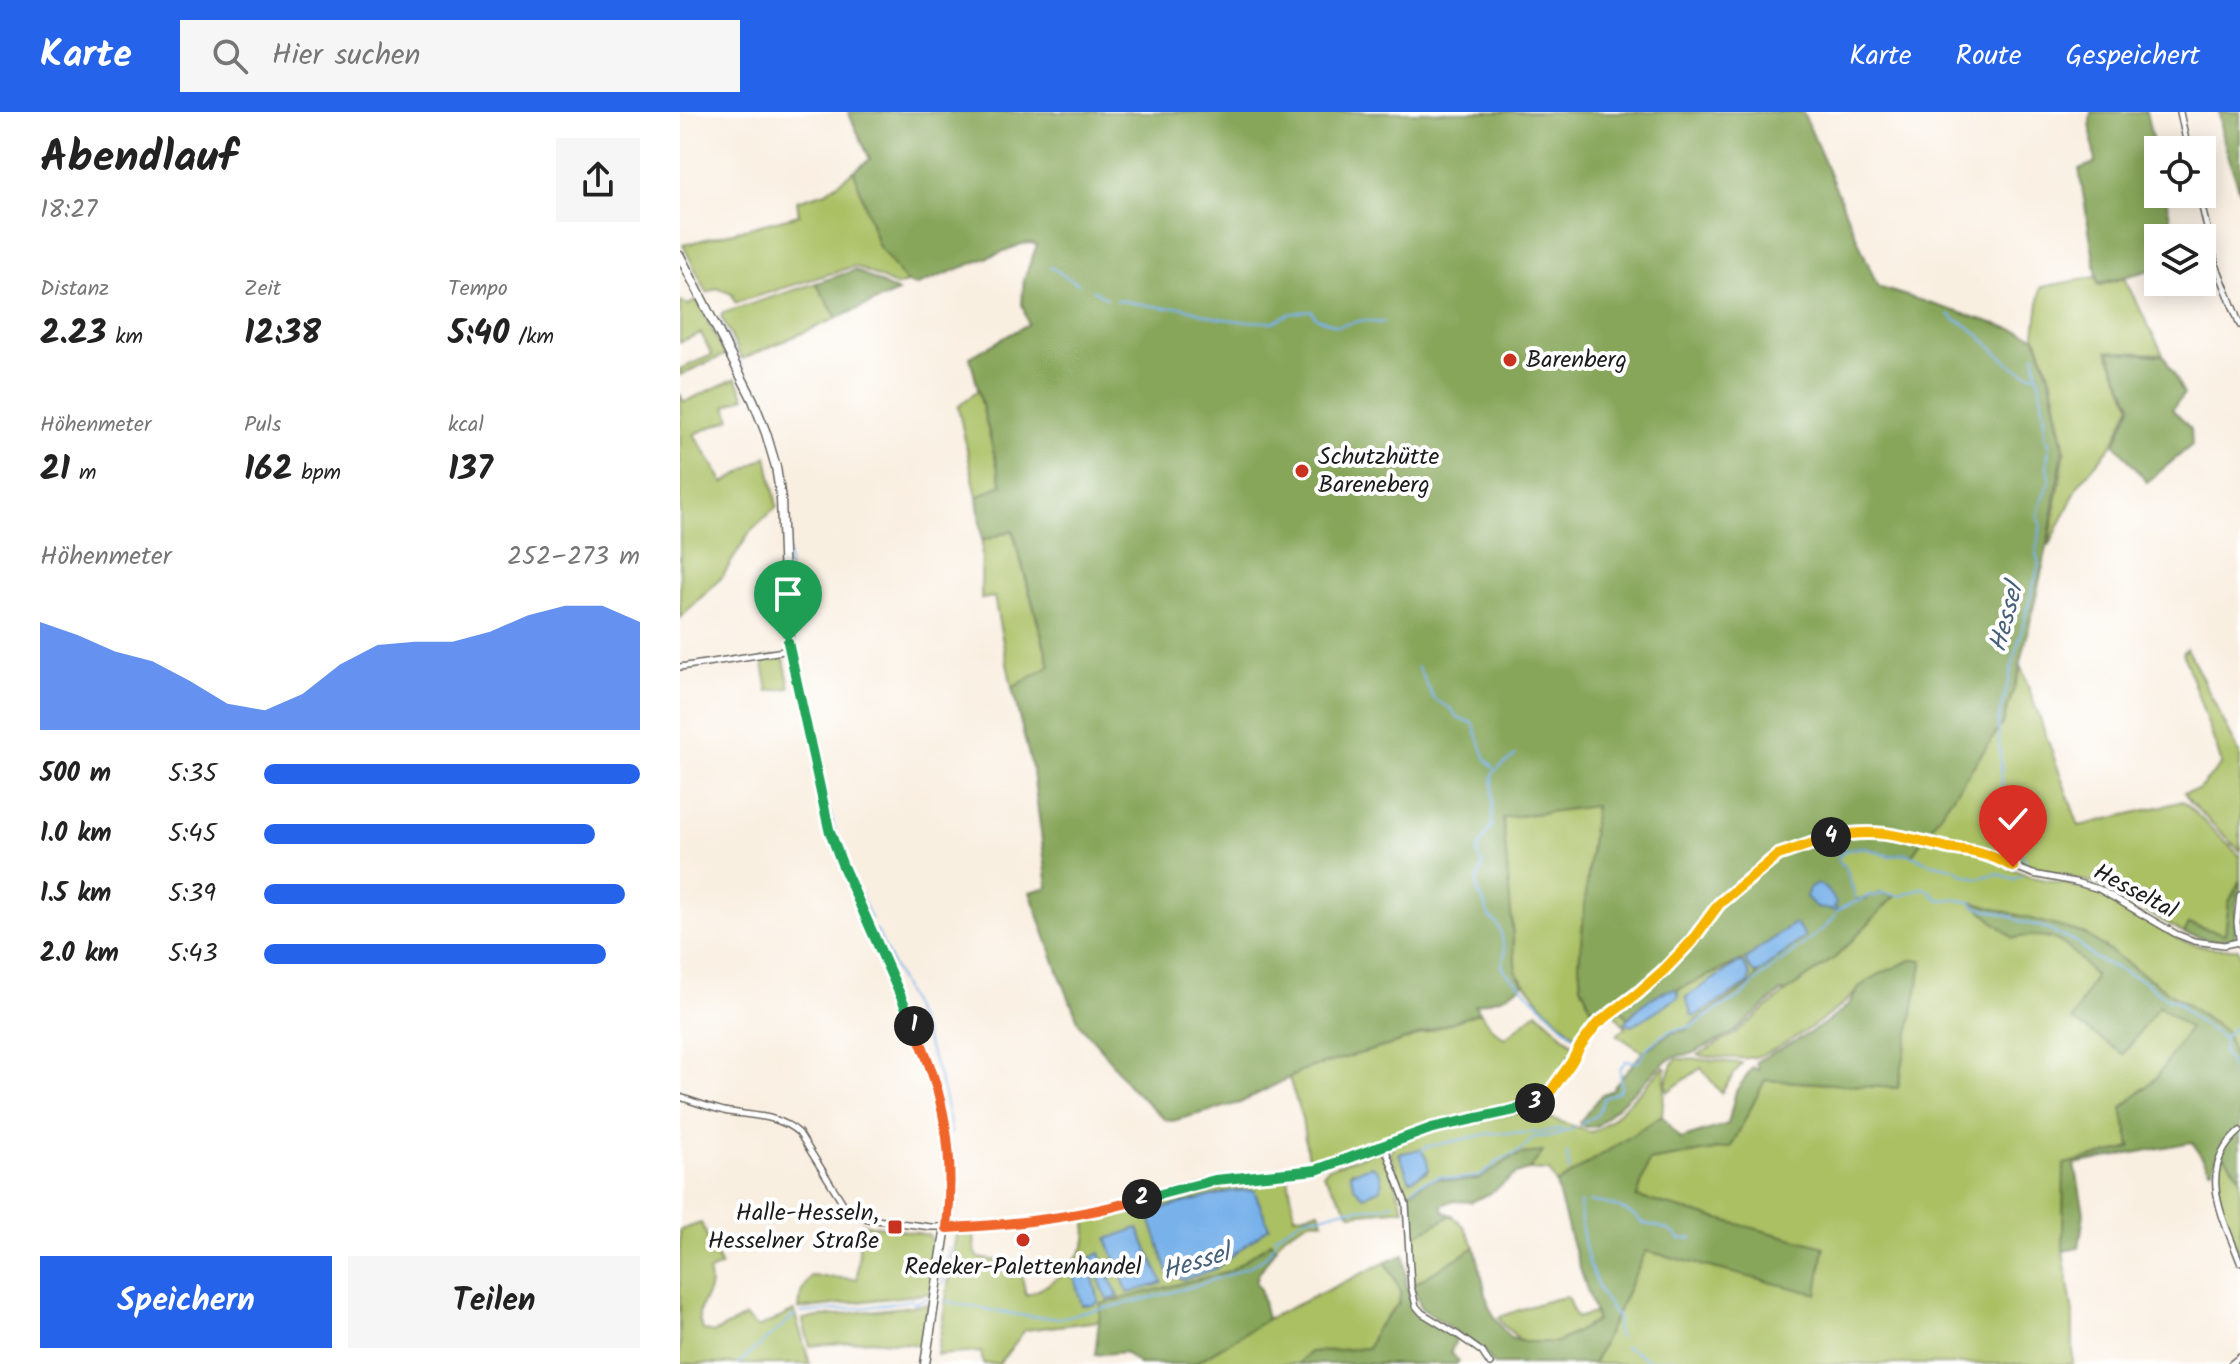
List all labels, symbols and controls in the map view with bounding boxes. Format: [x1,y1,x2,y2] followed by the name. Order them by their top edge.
[180,20,740,92] search box
[40,26,132,86] text: Karte
[272,32,421,80] text: Hier suchen
[208,34,252,78] icon: search
[1849,34,1912,79] text: Karte
[1956,34,2022,79] text: Route
[2066,34,2200,79] text: Gespeichert
[40,124,237,194] text: Abendlauf
[2144,136,2216,296] map controls
[2144,136,2216,208] button: locate
[556,138,640,222] button: share
[40,189,97,231] text: 18:27
[2144,224,2216,296] button: layers
[40,272,109,307] text: Distanz
[244,272,281,307] text: Zeit
[448,272,508,307] text: Tempo
[40,307,106,361] text: 2.23
[244,307,321,361] text: 12:38
[448,307,510,361] text: 5:40
[106,320,143,355] text: km
[510,320,554,355] text: /km
[1526,341,1627,380] place label: Barenberg
[1501,351,1519,369] marker: Barenberg
[40,408,151,443] text: Höhenmeter
[244,408,281,443] text: Puls
[448,408,484,443] text: kcal
[1318,438,1440,505] place label: Schutzhütte Bareneberg
[40,443,70,497] text: 21
[244,443,293,497] text: 162
[448,443,493,497] text: 137
[70,456,96,491] text: m
[293,456,341,491] text: bpm
[1293,462,1311,480] marker: Schutzhütte Bareneberg
[40,536,171,578] text: Höhenmeter
[507,536,640,578] text: 252–273 m
[754,560,822,642] pin
[766,572,810,616] icon: arrive
[1978,575,2037,657] water label: Hessel
[40,753,111,795] text: 500 m
[168,753,217,795] text: 5:35
[1979,785,2047,867] pin
[1991,797,2035,841] icon: check
[40,813,111,855] text: 1.0 km
[168,813,217,855] text: 5:45
[1811,817,1851,857] pin: 4
[1825,819,1837,854] text: 4
[2086,854,2184,931] street label: Hesseltal
[40,873,111,915] text: 1.5 km
[168,873,216,915] text: 5:39
[40,933,119,975] text: 2.0 km
[168,933,218,975] text: 5:43
[894,1006,934,1046] pin: 1
[911,1008,917,1043] text: 1
[1515,1083,1555,1123] pin: 3
[1529,1085,1541,1120] text: 3
[1122,1179,1162,1219] pin: 2
[1136,1181,1148,1216] text: 2
[708,1194,879,1261] place label: Halle-Hesseln, Hesselner Straße
[886,1218,904,1236] marker: Halle-Hesseln, Hesselner Straße
[1014,1231,1032,1249] marker: Redeker-Palettenhandel
[1157,1231,1240,1293] water label: Hessel
[904,1248,1142,1287] place label: Redeker-Palettenhandel
[40,1256,332,1348] button: Speichern
[348,1256,640,1348] button: Teilen

